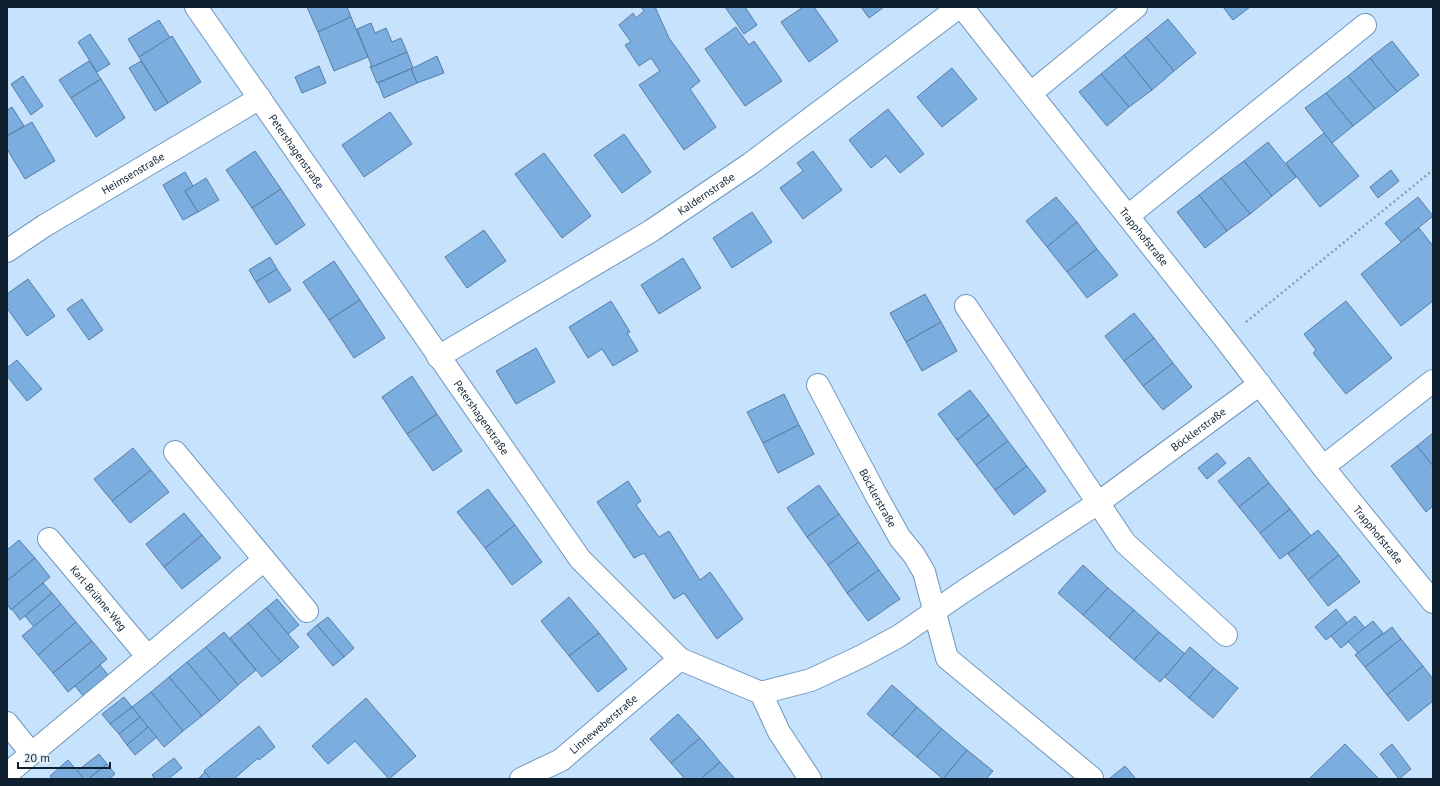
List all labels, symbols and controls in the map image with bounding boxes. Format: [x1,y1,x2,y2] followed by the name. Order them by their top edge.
[266,111,328,192] street label: Petershagenstraße
[99,149,167,197] street label: Heimsenstraße
[675,169,738,218] street label: Kaldernstraße
[1116,204,1172,269] street label: Trapphofstraße
[451,377,513,458] street label: Petershagenstraße
[1168,404,1229,454] street label: Böcklerstraße
[856,466,900,530] street label: Böcklerstraße
[1350,503,1406,567] street label: Trapphofstraße
[67,563,130,633] street label: Karl-Brühne-Weg
[567,691,641,757] street label: Linneweberstraße
[18,744,110,770] scale bar
[24,750,50,765] text: 20 m

